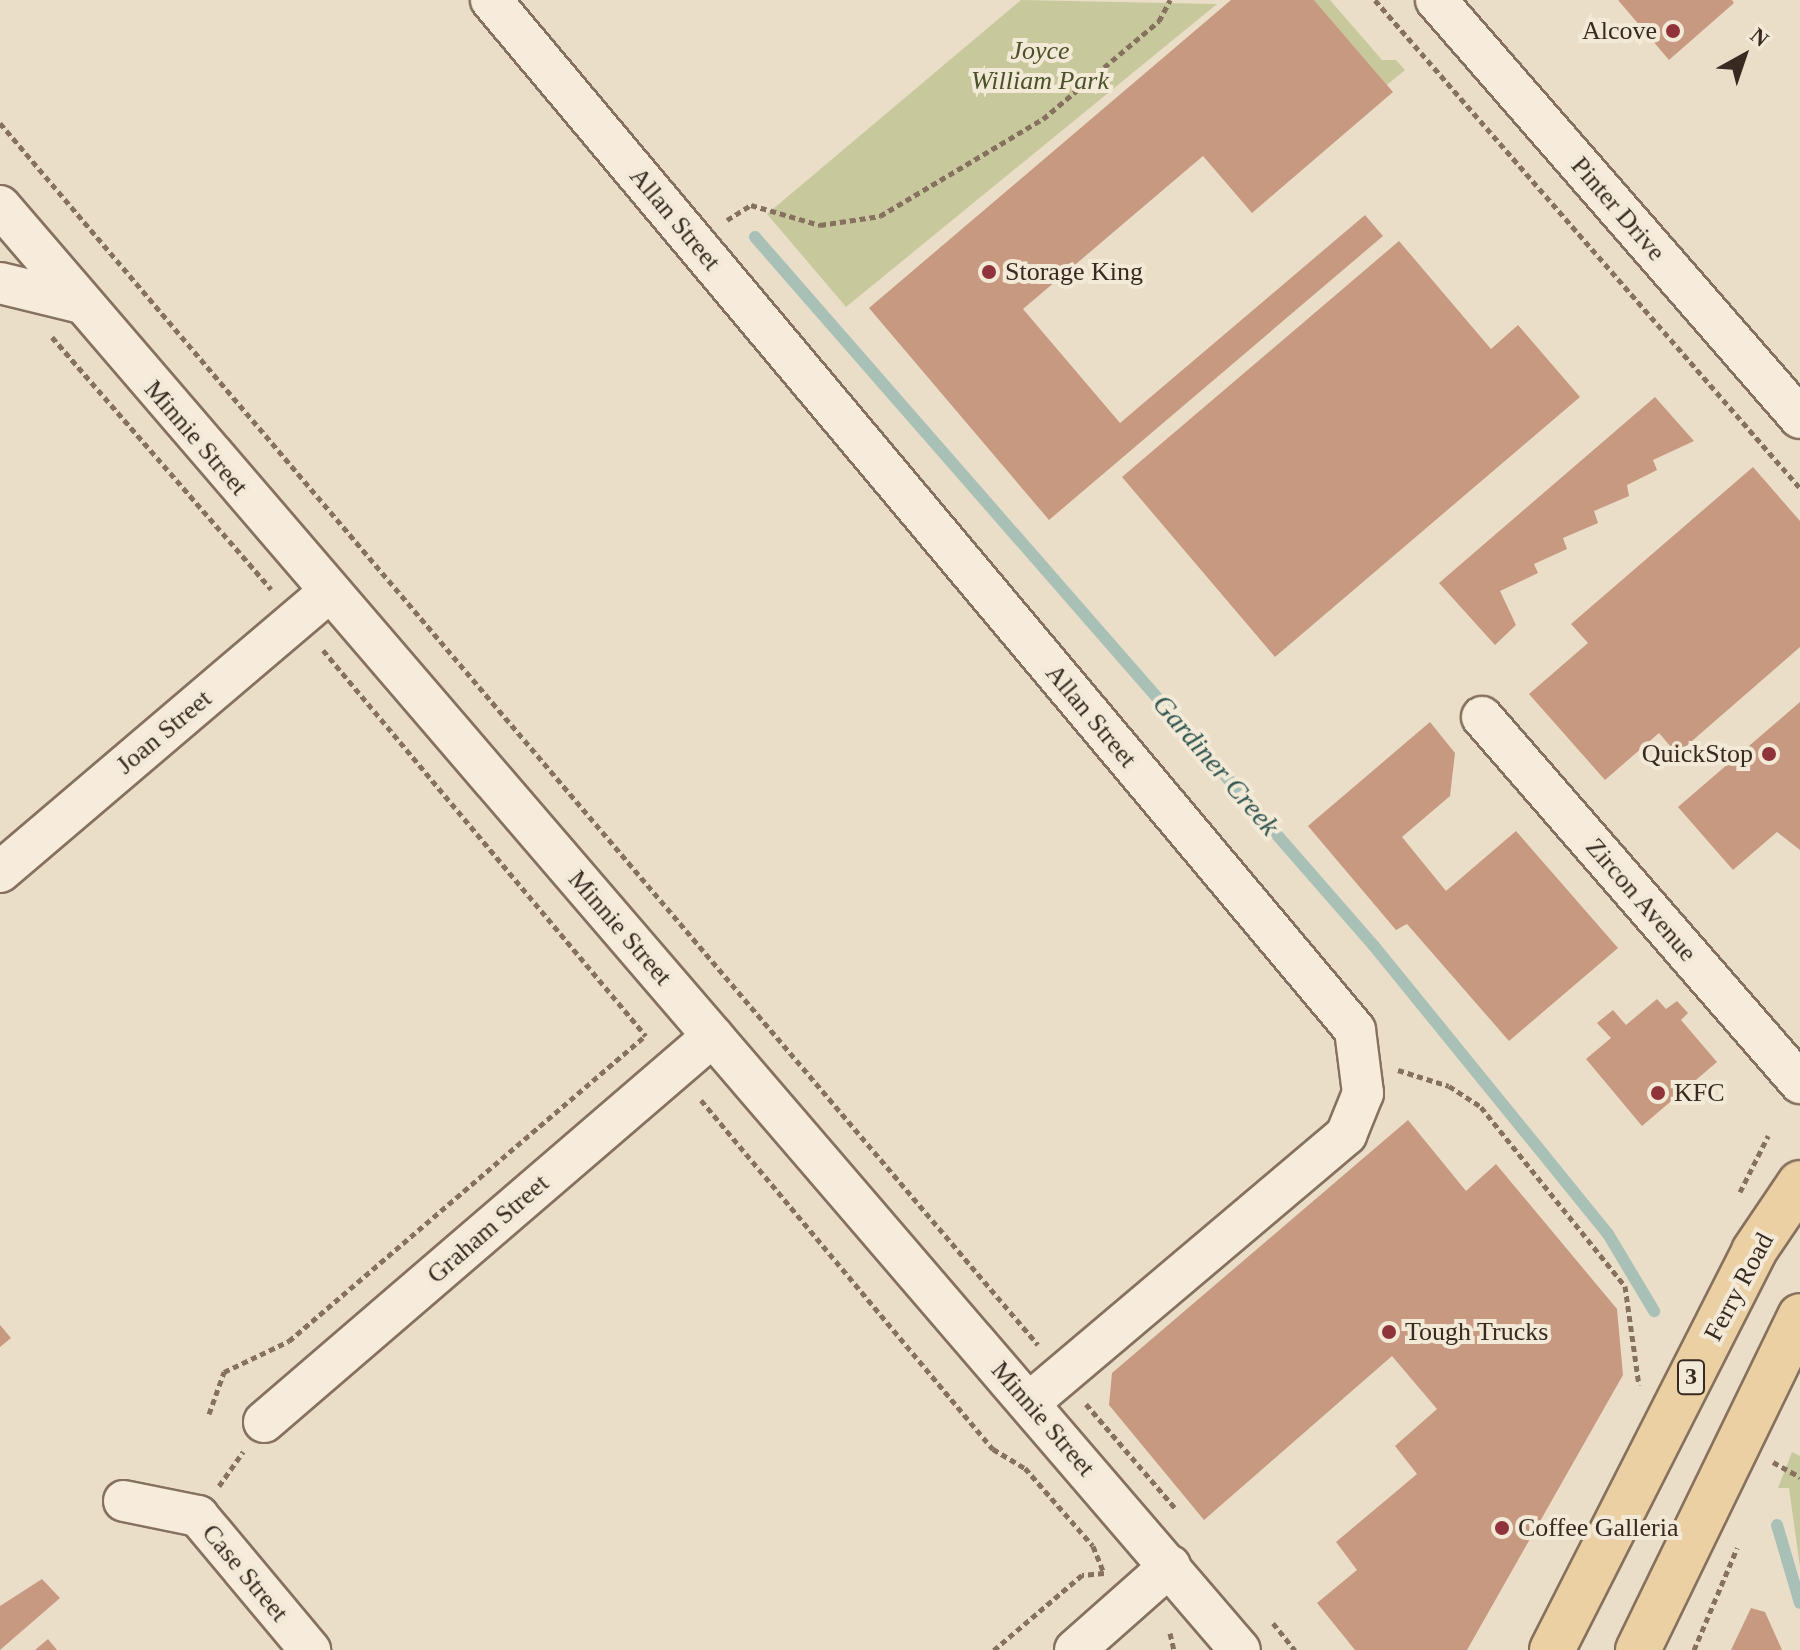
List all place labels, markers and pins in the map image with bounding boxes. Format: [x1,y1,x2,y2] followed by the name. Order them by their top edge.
[1582,15,1657,47] place label: Alcove
[1664,22,1682,40] marker: Alcove
[1005,256,1143,288] place label: Storage King
[980,263,998,281] marker: Storage King
[1642,738,1753,770] place label: QuickStop
[1760,745,1778,763] marker: QuickStop
[1674,1077,1725,1109] place label: KFC
[1649,1084,1667,1102] marker: KFC
[1405,1316,1549,1348] place label: Tough Trucks
[1380,1323,1398,1341] marker: Tough Trucks
[1518,1512,1678,1544] place label: Coffee Galleria
[1493,1519,1511,1537] marker: Coffee Galleria

